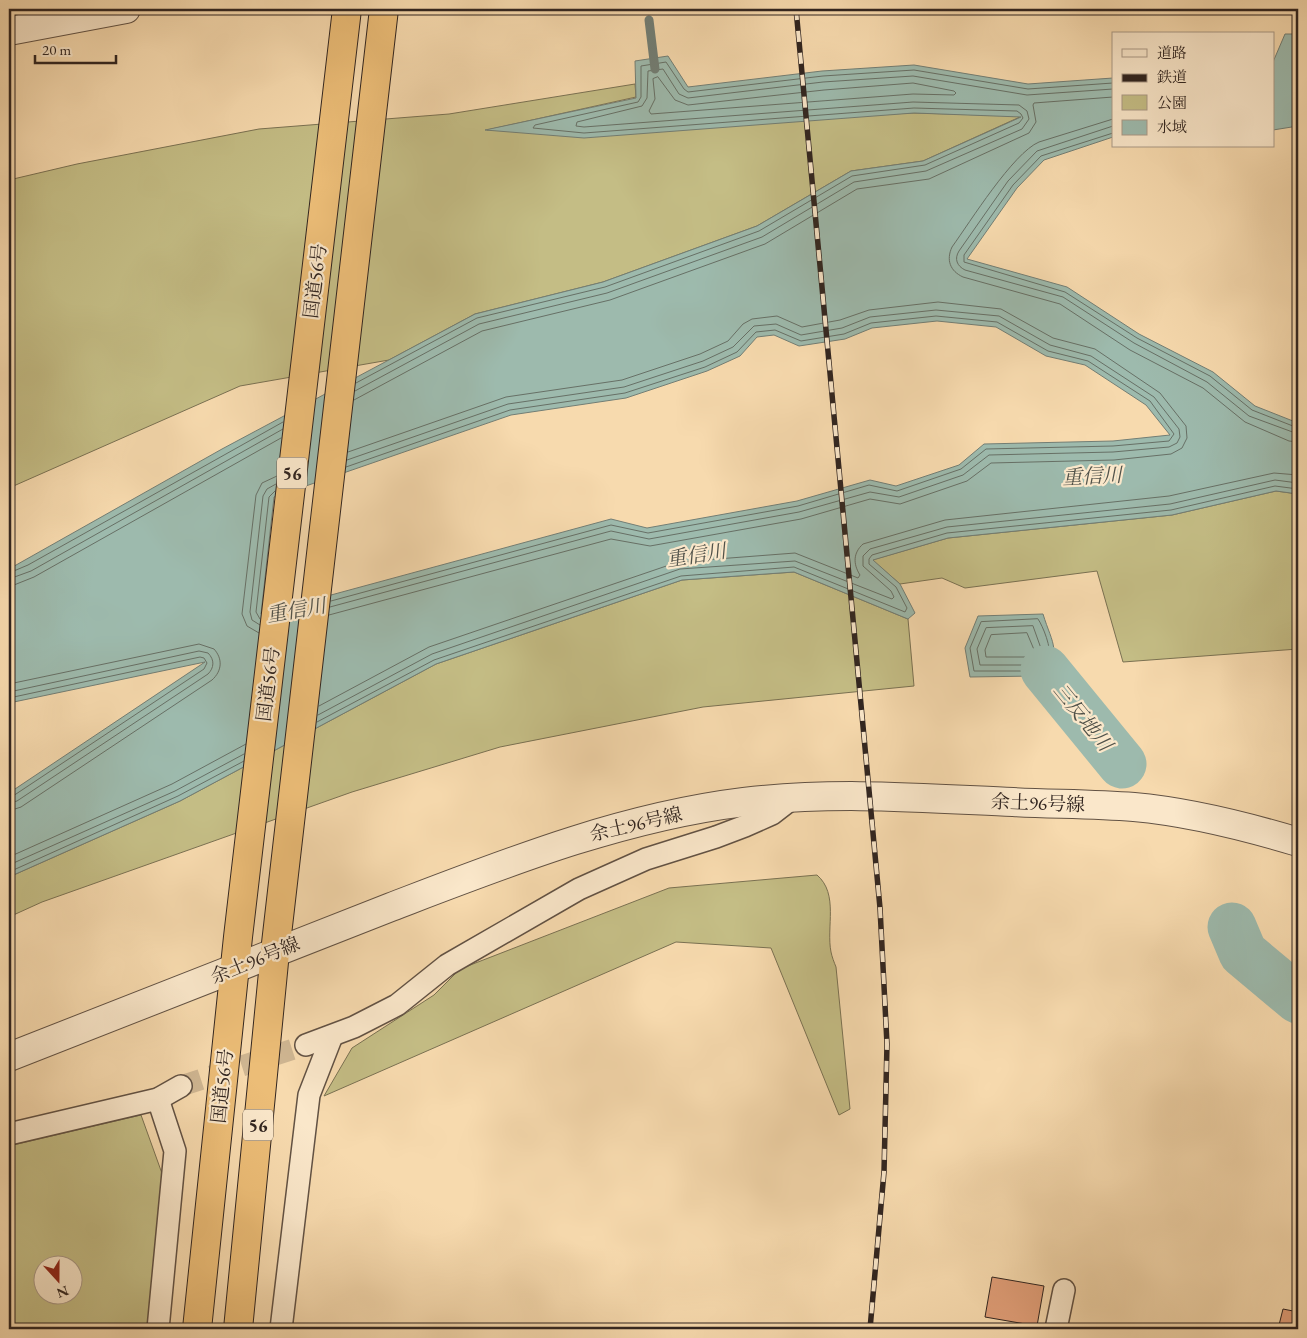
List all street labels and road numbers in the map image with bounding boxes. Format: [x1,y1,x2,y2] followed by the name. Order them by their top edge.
[298,242,332,320] street label: 国道56号
[277,458,307,488] road number: 56
[251,645,285,723] street label: 国道56号
[990,789,1086,817] street label: 余土96号線
[587,801,685,847] street label: 余土96号線
[207,931,303,989] street label: 余土96号線
[206,1047,238,1125] street label: 国道56号
[243,1110,273,1140] road number: 56

